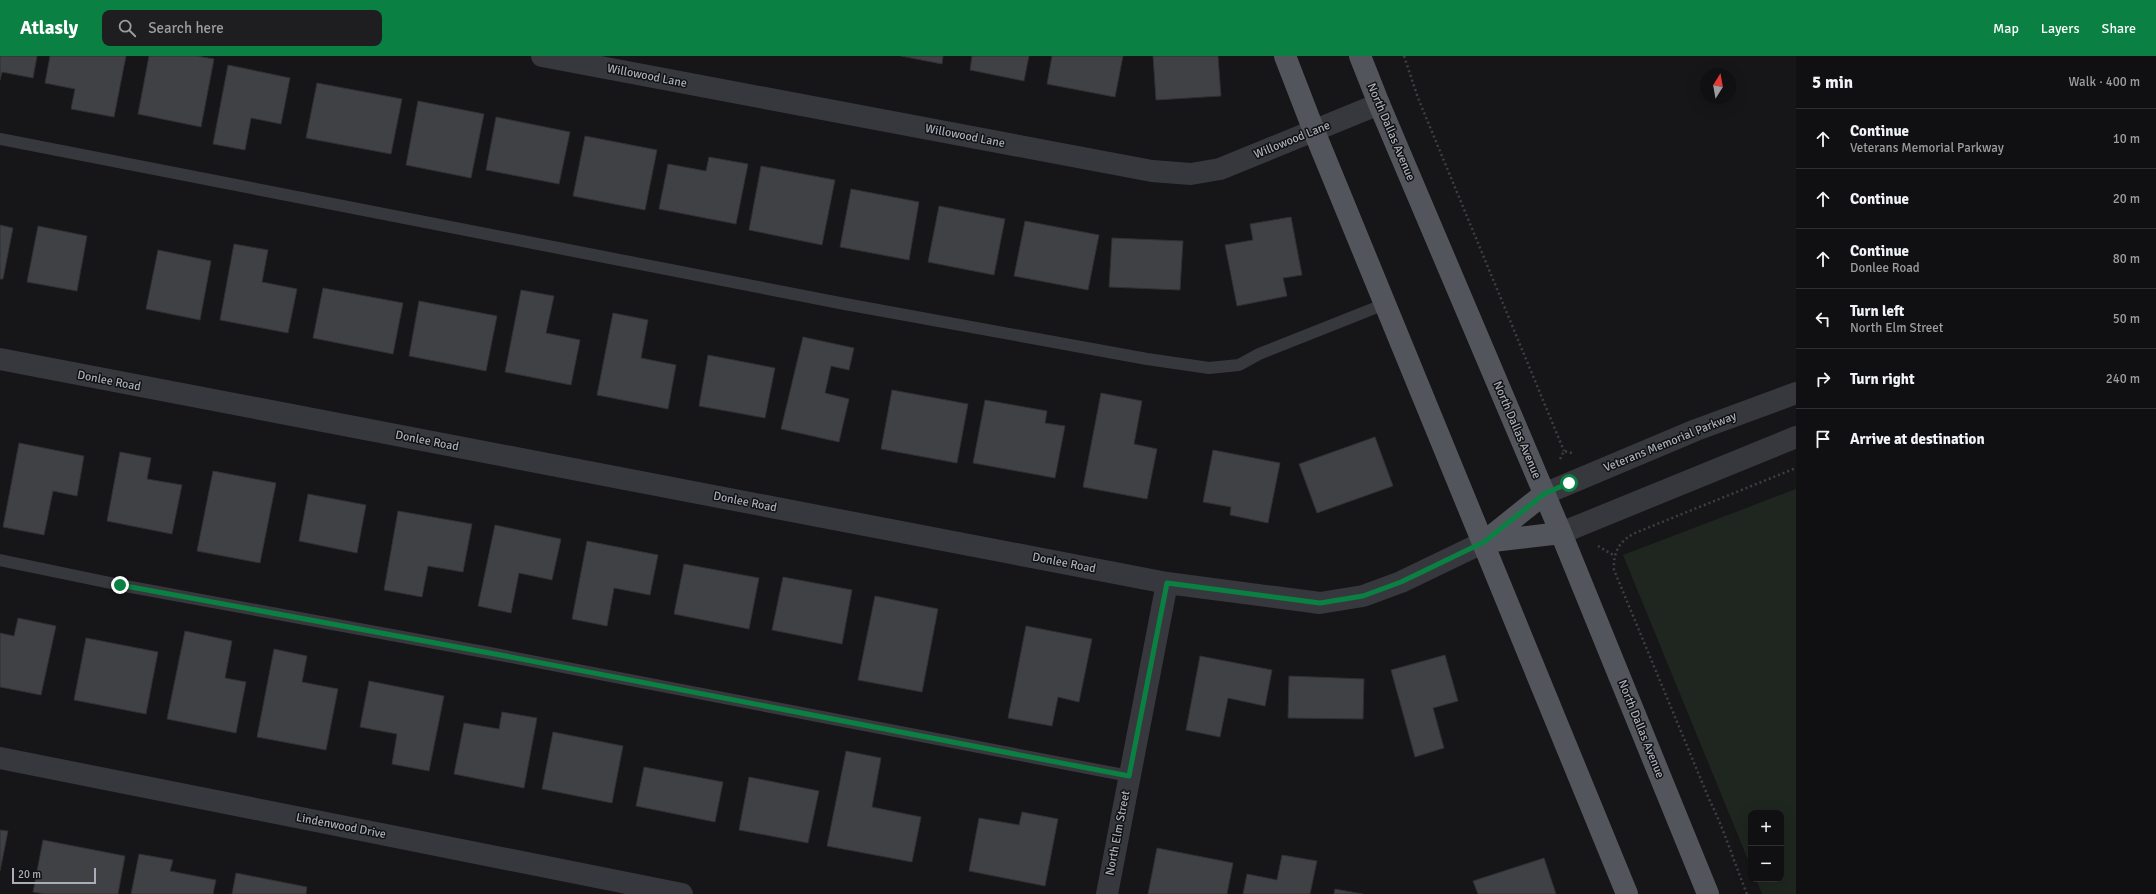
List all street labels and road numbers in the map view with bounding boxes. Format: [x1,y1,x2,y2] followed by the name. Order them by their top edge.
[606,61,688,91] street label: Willowood Lane
[1364,81,1418,183] street label: North Dallas Avenue
[1252,118,1332,162] street label: Willowood Lane
[924,121,1006,151] street label: Willowood Lane
[76,368,142,394] street label: Donlee Road
[1490,379,1544,481] street label: North Dallas Avenue
[1601,408,1739,476] street label: Veterans Memorial Parkway
[394,428,460,454] street label: Donlee Road
[712,489,778,515] street label: Donlee Road
[1031,550,1097,576] street label: Donlee Road
[1614,678,1668,780] street label: North Dallas Avenue
[1102,789,1134,877] street label: North Elm Street
[295,810,387,842] street label: Lindenwood Drive

